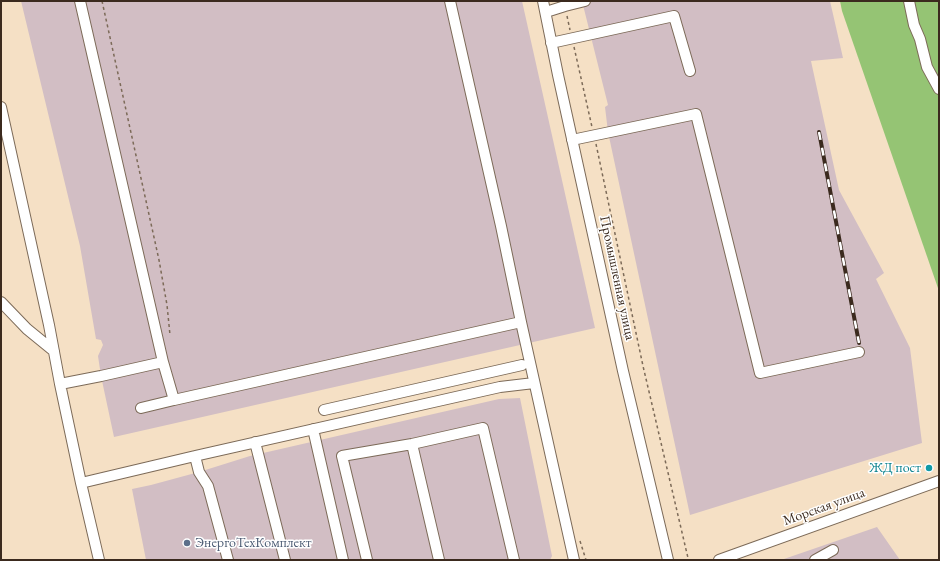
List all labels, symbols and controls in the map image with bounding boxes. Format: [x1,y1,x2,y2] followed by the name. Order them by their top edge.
[596,214,638,342] street label: Промышленная улица
[869,460,921,476] place label: ЖД пост
[924,463,934,473] marker: ЖД пост
[781,484,867,530] street label: Морская улица
[195,535,311,551] place label: ЭнергоТехКомплект
[182,538,192,548] marker: ЭнергоТехКомплект

